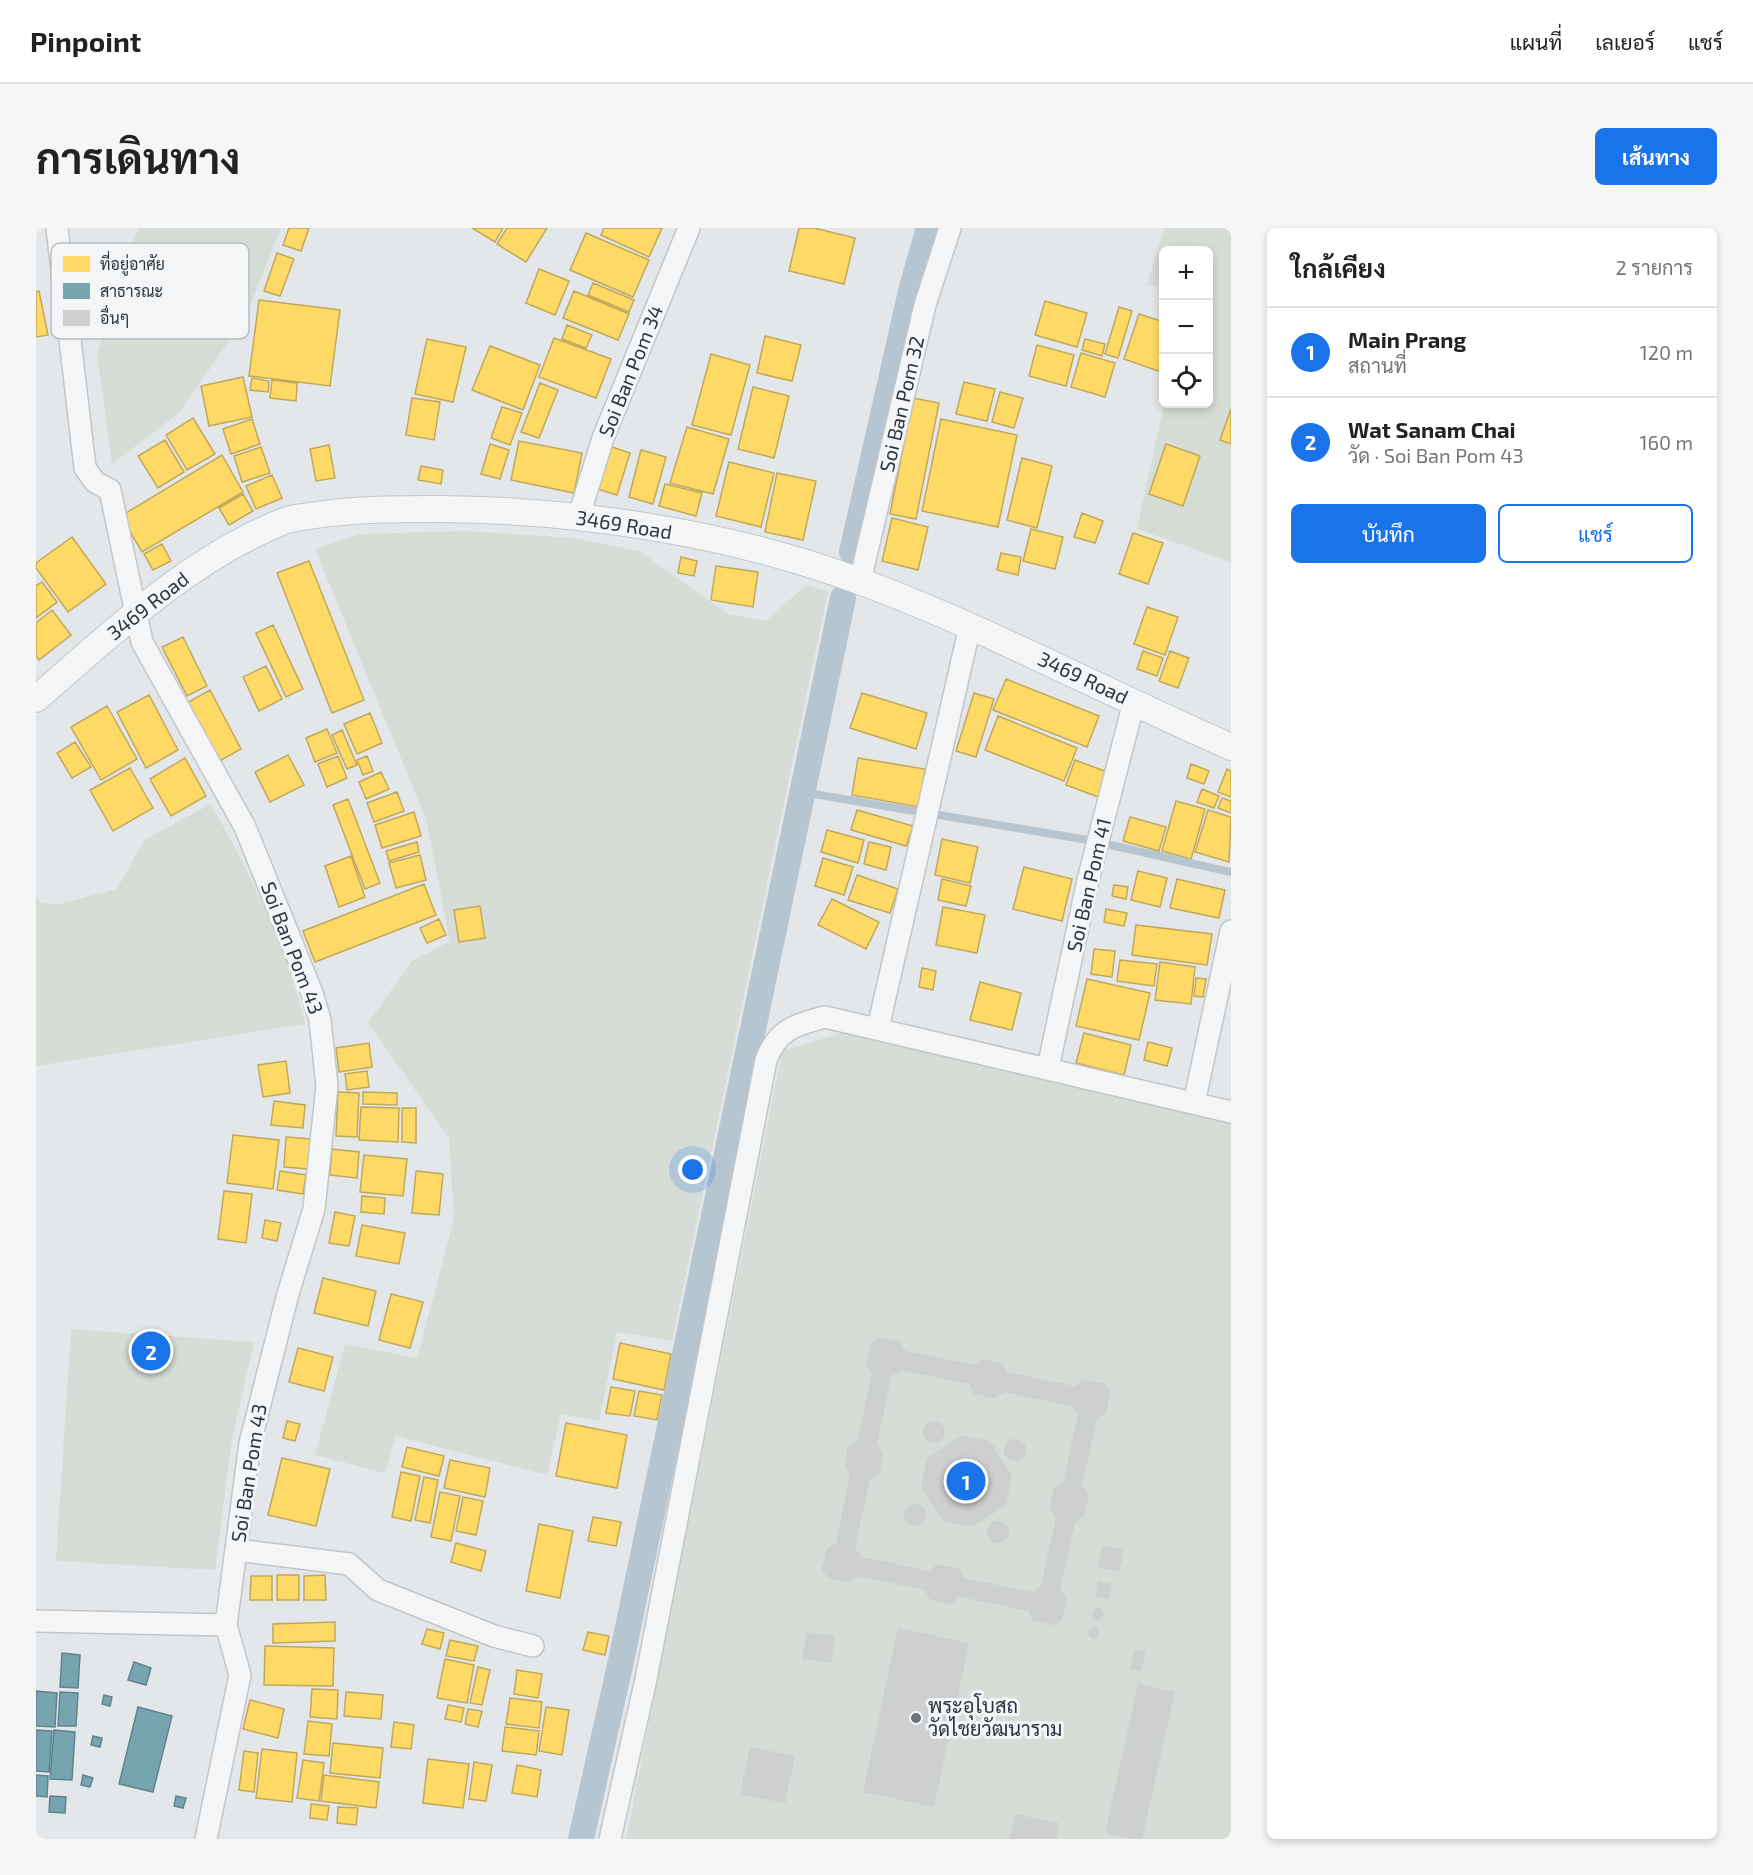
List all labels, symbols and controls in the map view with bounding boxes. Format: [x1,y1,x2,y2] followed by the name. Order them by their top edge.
[30,24,141,58] text: Pinpoint
[1510,29,1562,54] text: แผนที่
[1595,29,1655,54] text: เลเยอร์
[1688,29,1723,54] text: แชร์
[1595,128,1717,185] button: เส้นทาง
[36,132,240,182] text: การเดินทาง
[51,243,249,339] legend
[1159,246,1213,408] map controls
[1159,246,1213,300] button: +
[100,250,165,276] text: ที่อยู่อาศัย
[1291,252,1386,283] text: ใกล้เคียง
[1616,255,1693,279] text: 2 รายการ
[100,281,163,300] text: สาธารณะ
[1159,300,1213,354] button: −
[593,301,667,440] street label: Soi Ban Pom 34
[100,304,130,328] text: อื่นๆ
[1348,326,1466,352] text: Main Prang
[874,333,928,474] street label: Soi Ban Pom 32
[1306,340,1315,364] text: 1
[1640,340,1693,364] text: 120 m
[1348,353,1407,377] text: สถานที่
[1159,354,1213,408] button: locate
[1348,416,1516,442] text: Wat Sanam Chai
[1305,430,1316,454] text: 2
[1640,430,1693,454] text: 160 m
[1348,443,1524,467] text: วัด · Soi Ban Pom 43
[1291,504,1486,563] button: บันทึก
[1498,504,1693,563] button: แชร์
[574,505,674,543] street label: 3469 Road
[102,566,193,644] street label: 3469 Road
[1034,646,1132,708] street label: 3469 Road
[1061,815,1115,954] street label: Soi Ban Pom 41
[257,878,329,1017] street label: Soi Ban Pom 43
[678,1155,707,1184] your location
[132,1328,170,1374] pin: 2
[225,1402,271,1544] street label: Soi Ban Pom 43
[946,1458,986,1504] pin: 1
[928,1693,1062,1740] place label: พระอุโบสถ วัดไชยวัฒนาราม
[909,1711,923,1725] marker: พระอุโบสถ วัดไชยวัฒนาราม

